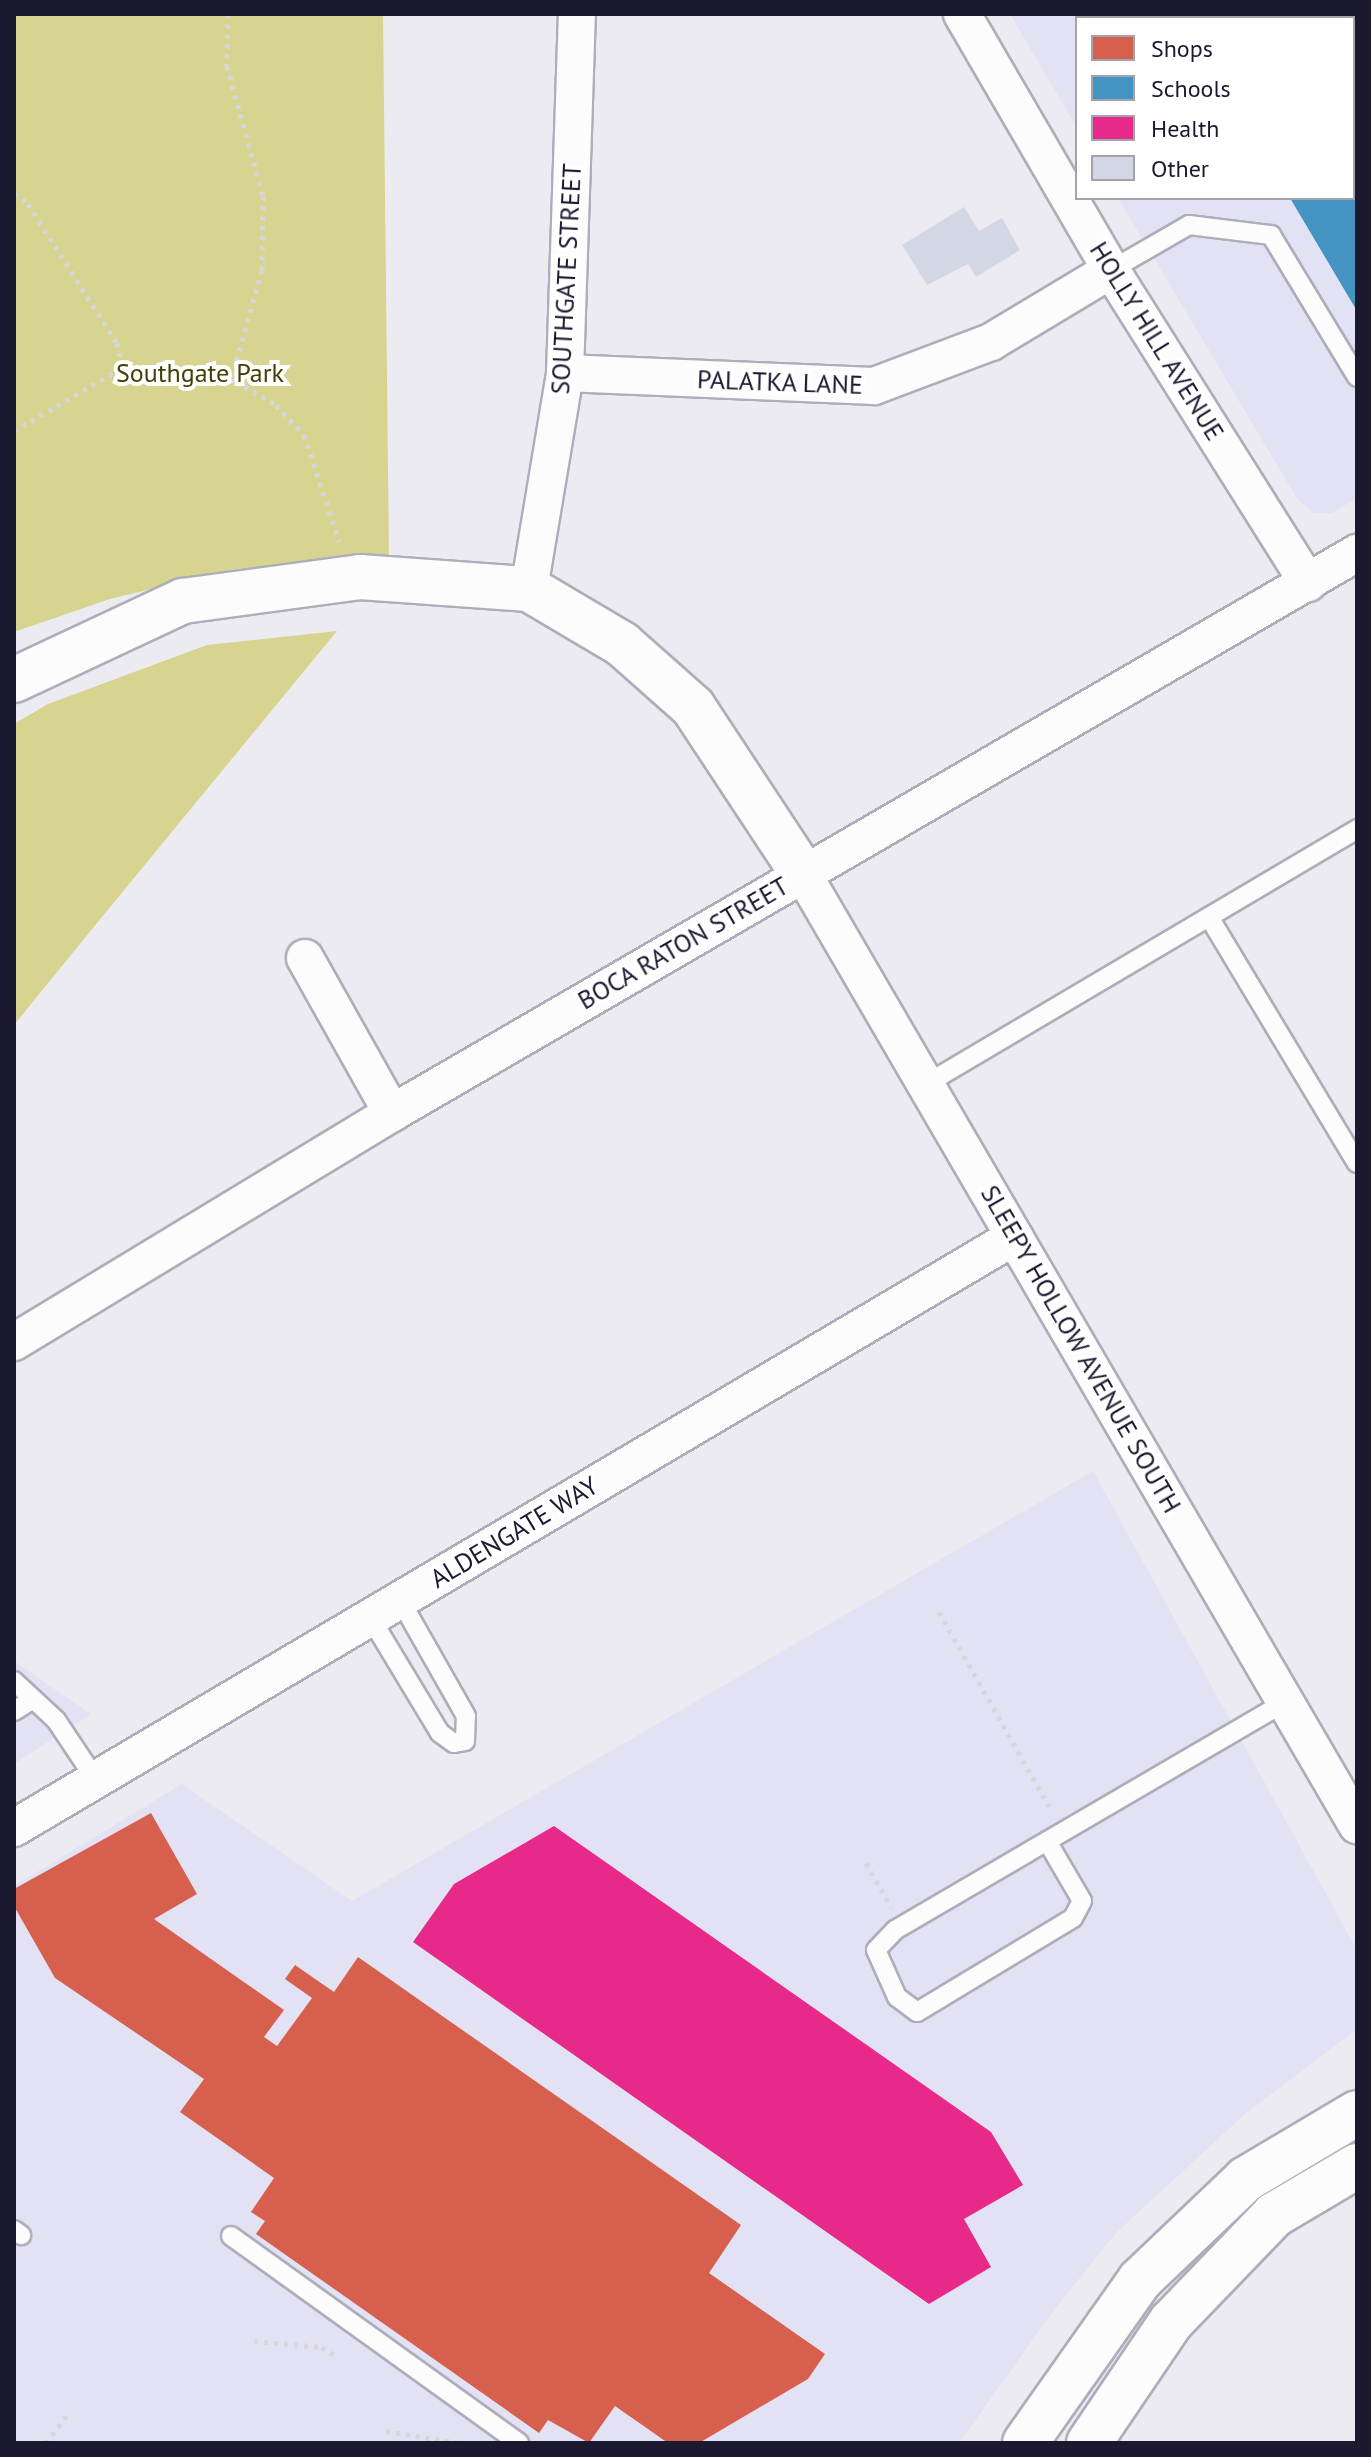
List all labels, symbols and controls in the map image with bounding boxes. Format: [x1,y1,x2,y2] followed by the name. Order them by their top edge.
[1075,16,1355,200] legend
[1151,33,1213,64] text: Shops
[1151,73,1231,104] text: Schools
[1151,113,1220,144] text: Health
[1151,153,1209,184] text: Other
[544,163,588,395] street label: SOUTHGATE STREET
[1083,235,1231,447] street label: HOLLY HILL AVENUE
[116,357,284,389] park label: Southgate Park
[696,363,864,401] street label: PALATKA LANE
[572,870,794,1016] street label: BOCA RATON STREET
[974,1179,1188,1519] street label: SLEEPY HOLLOW AVENUE SOUTH
[424,1470,604,1594] street label: ALDENGATE WAY

